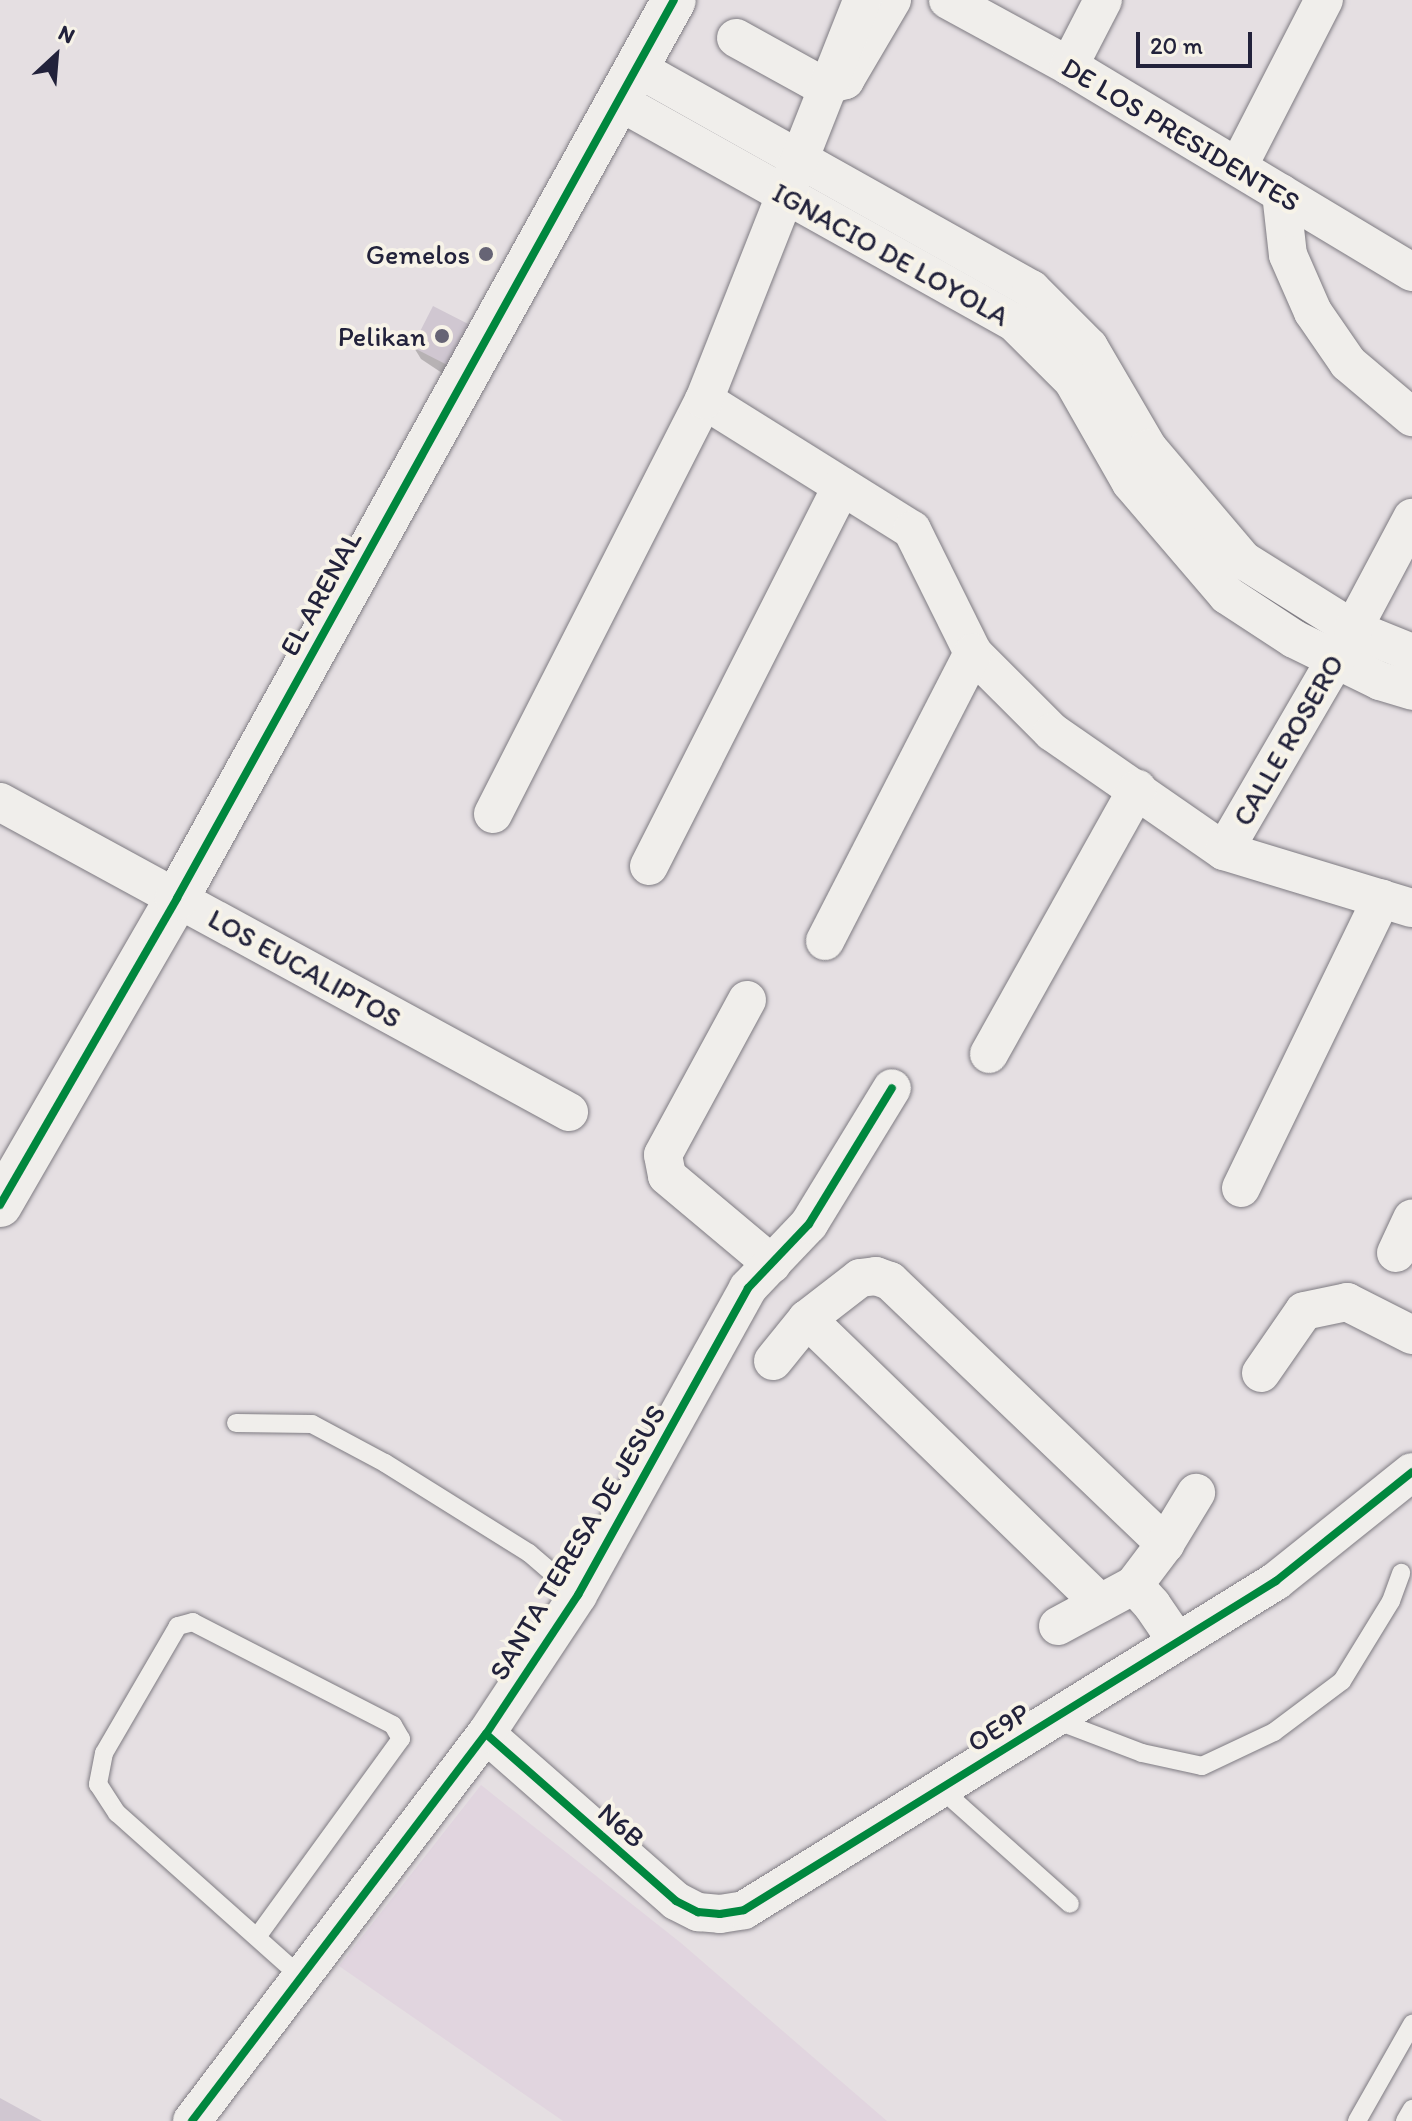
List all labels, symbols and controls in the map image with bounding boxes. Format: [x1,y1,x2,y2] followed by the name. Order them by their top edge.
[16,16,96,96] north arrow
[1140,16,1256,66] scale bar
[54,19,79,49] text: N
[1150,31,1203,60] text: 20 m
[1057,51,1305,217] street label: DE LOS PRESIDENTES
[767,175,1015,333] street label: IGNACIO DE LOYOLA
[366,237,470,271] place label: Gemelos
[477,245,495,263] marker: Gemelos
[338,319,426,353] place label: Pelikan
[433,327,451,345] marker: Pelikan
[272,525,368,661] street label: EL ARENAL
[1225,648,1351,832] street label: CALLE ROSERO
[201,900,409,1036] street label: LOS EUCALIPTOS
[481,1398,673,1686] street label: SANTA TERESA DE JESUS
[961,1695,1035,1759] street label: OE9P
[592,1795,652,1855] street label: N6B

